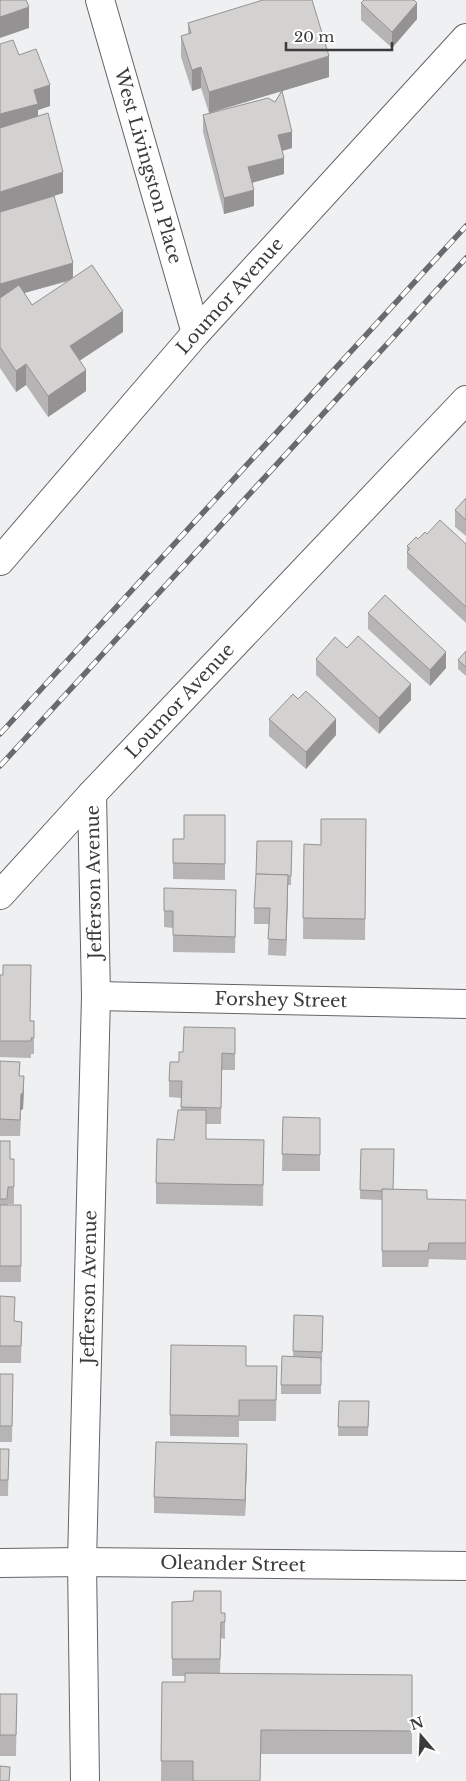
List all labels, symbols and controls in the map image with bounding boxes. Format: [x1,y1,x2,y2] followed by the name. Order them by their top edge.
[286,20,392,52] scale bar
[294,27,334,46] text: 20 m
[109,65,186,266] street label: West Livingston Place
[172,233,288,359] street label: Loumor Avenue
[121,639,239,763] street label: Loumor Avenue
[82,805,106,961] street label: Jefferson Avenue
[215,988,348,1012] street label: Forshey Street
[77,1210,101,1366] street label: Jefferson Avenue
[160,1552,306,1576] street label: Oleander Street
[396,1711,446,1761] north arrow
[408,1713,426,1734] text: N

